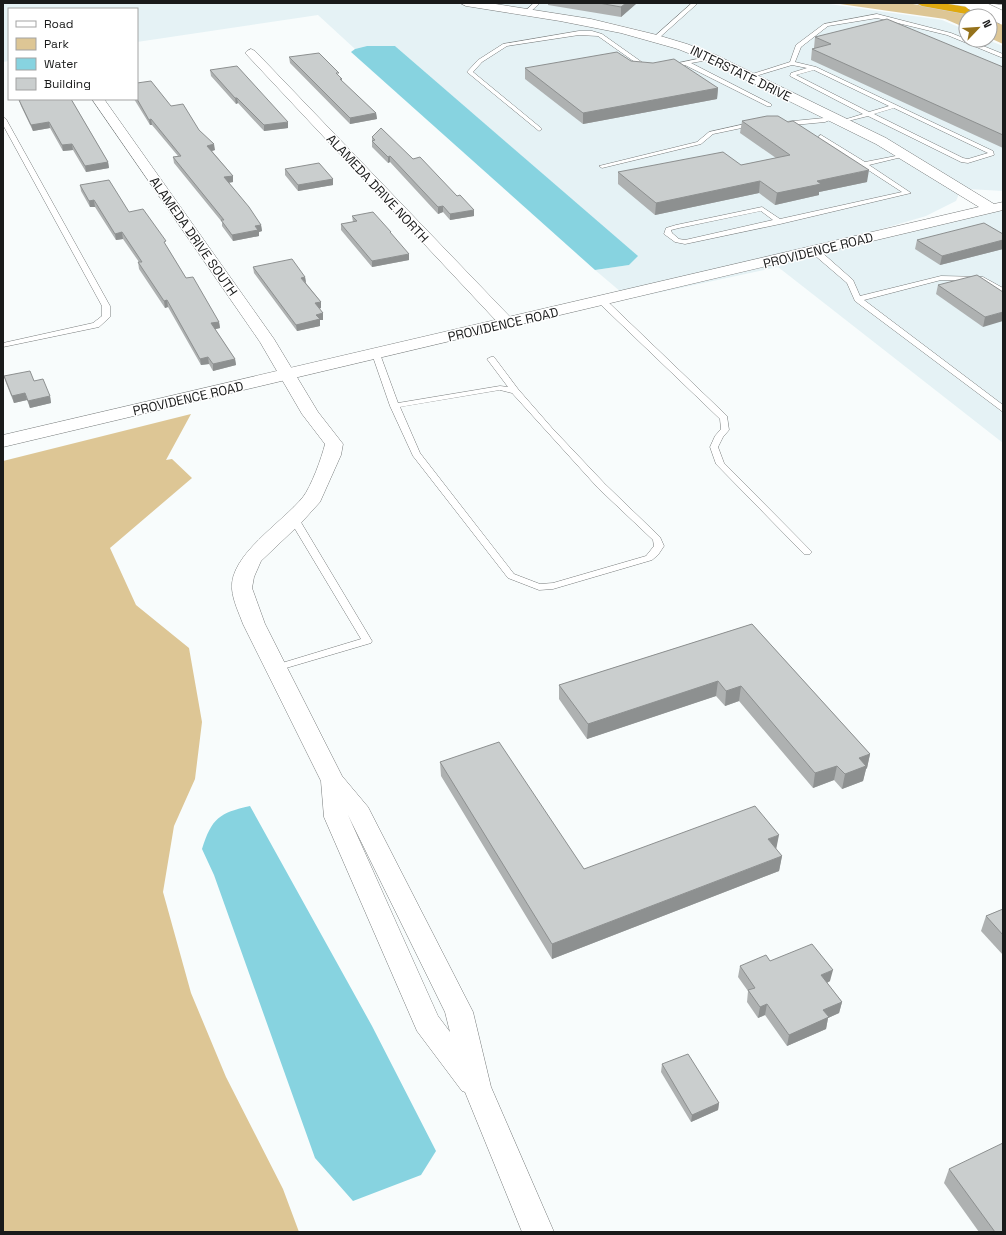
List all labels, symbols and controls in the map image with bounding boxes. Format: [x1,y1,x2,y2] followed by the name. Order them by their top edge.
[8,8,138,100] legend
[958,8,998,48] north arrow
[44,16,73,32] text: Road
[979,17,995,30] text: N
[44,36,69,52] text: Park
[688,42,794,105] street label: INTERSTATE DRIVE
[44,56,78,72] text: Water
[44,76,91,92] text: Building
[323,131,432,246] street label: ALAMEDA DRIVE NORTH
[146,173,241,299] street label: ALAMEDA DRIVE SOUTH
[761,229,875,272] street label: PROVIDENCE ROAD
[446,304,560,345] street label: PROVIDENCE ROAD
[131,378,245,419] street label: PROVIDENCE ROAD

